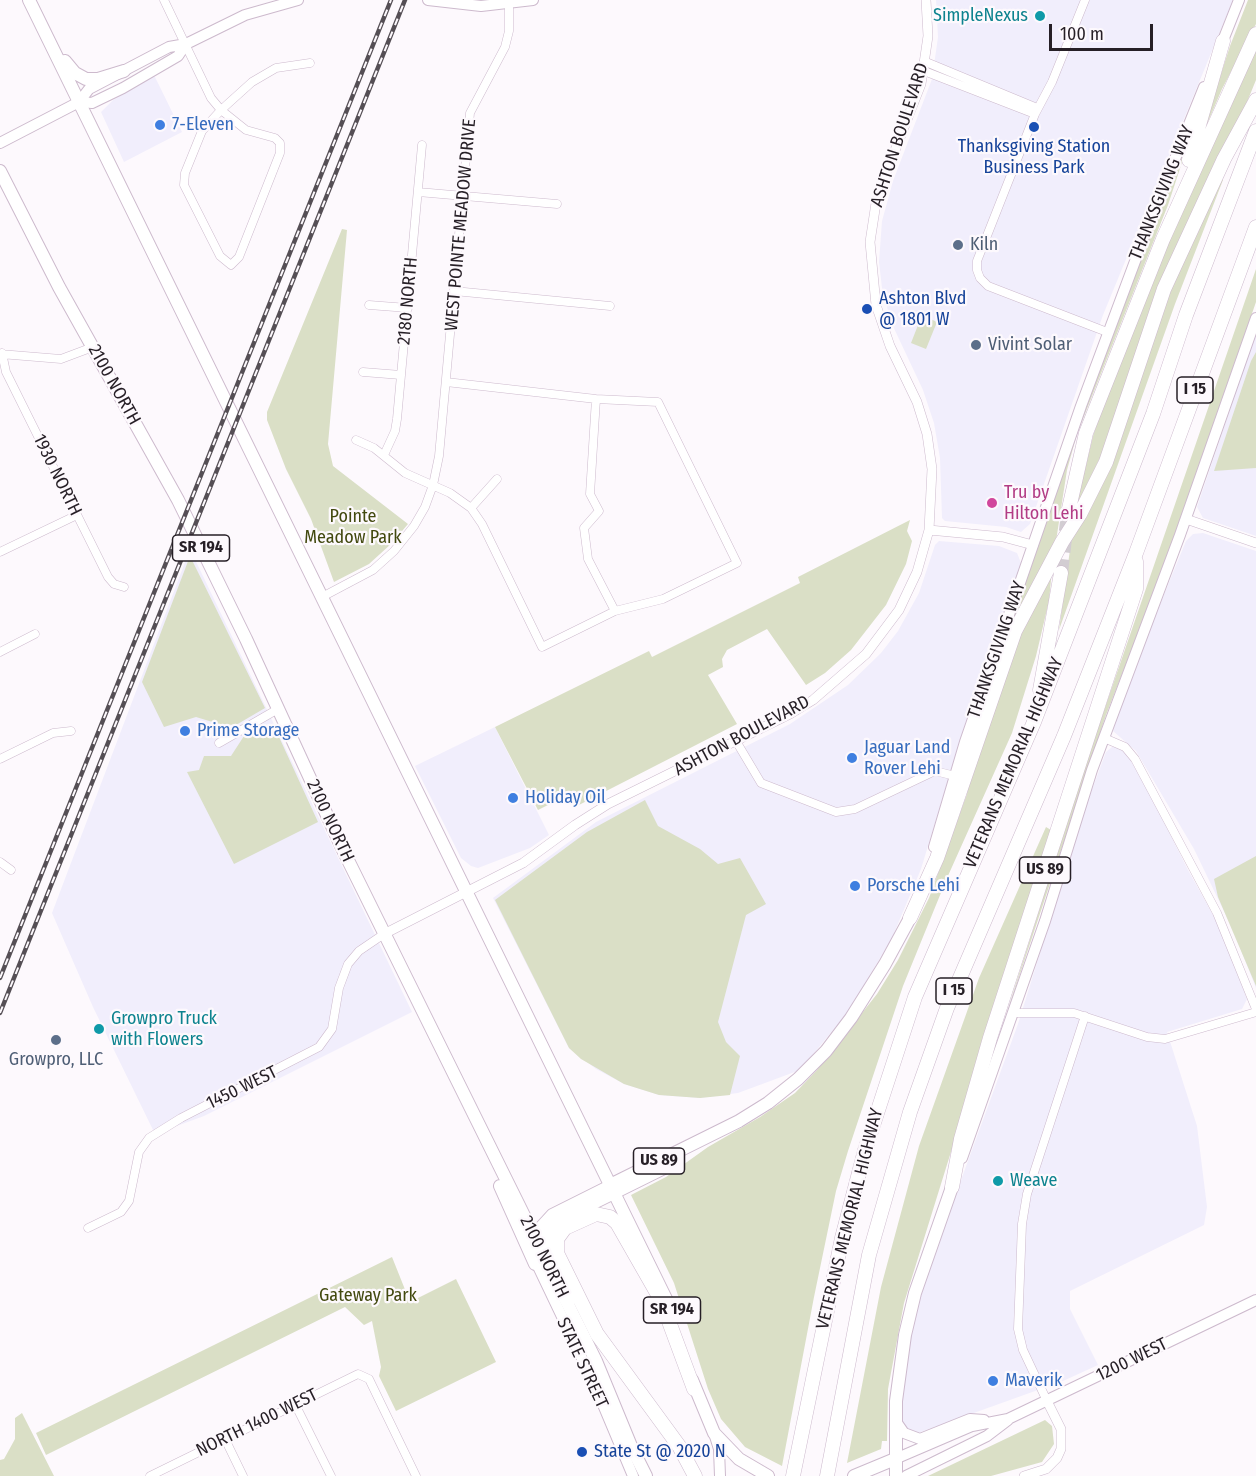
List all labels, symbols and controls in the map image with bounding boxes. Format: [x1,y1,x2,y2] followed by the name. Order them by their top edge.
[933,5,1028,27] place label: SimpleNexus
[1033,9,1047,23] marker: SimpleNexus
[1052,12,1156,50] scale bar
[1060,23,1104,45] text: 100 m
[867,60,933,210] street label: ASHTON BOULEVARD
[172,114,234,136] place label: 7-Eleven
[153,118,167,132] marker: 7-Eleven
[441,118,481,332] street label: WEST POINTE MEADOW DRIVE
[1027,120,1041,134] marker: Thanksgiving Station Business Park
[1125,123,1199,263] street label: THANKSGIVING WAY
[958,136,1110,178] place label: Thanksgiving Station Business Park
[970,234,998,256] place label: Kiln
[951,238,965,252] marker: Kiln
[393,256,423,346] street label: 2180 NORTH
[879,288,966,330] place label: Ashton Blvd @ 1801 W
[860,302,874,316] marker: Ashton Blvd @ 1801 W
[988,334,1072,356] place label: Vivint Solar
[969,338,983,352] marker: Vivint Solar
[83,341,145,429] street label: 2100 NORTH
[1177,377,1213,403] road number: I 15
[28,431,86,519] street label: 1930 NORTH
[1004,482,1083,524] place label: Tru by Hilton Lehi
[985,496,999,510] marker: Tru by Hilton Lehi
[304,506,402,548] park label: Pointe Meadow Park
[172,535,230,561] road number: SR 194
[963,579,1031,721] street label: THANKSGIVING WAY
[960,654,1068,872] street label: VETERANS MEMORIAL HIGHWAY
[671,691,813,781] street label: ASHTON BOULEVARD
[197,720,299,742] place label: Prime Storage
[178,724,192,738] marker: Prime Storage
[864,737,950,780] place label: Jaguar Land Rover Lehi
[845,751,859,765] marker: Jaguar Land Rover Lehi
[302,776,358,866] street label: 2100 NORTH
[525,787,606,809] place label: Holiday Oil
[506,791,520,805] marker: Holiday Oil
[1020,857,1070,883] road number: US 89
[867,875,960,897] place label: Porsche Lehi
[848,879,862,893] marker: Porsche Lehi
[936,978,972,1004] road number: I 15
[111,1008,217,1050] place label: Growpro Truck with Flowers
[92,1022,106,1036] marker: Growpro Truck with Flowers
[49,1033,63,1047] marker: Growpro, LLC
[9,1049,103,1071] place label: Growpro, LLC
[203,1062,281,1114] street label: 1450 WEST
[812,1106,888,1332] street label: VETERANS MEMORIAL HIGHWAY
[634,1148,684,1174] road number: US 89
[1010,1170,1057,1192] place label: Weave
[991,1174,1005,1188] marker: Weave
[515,1213,573,1301] street label: 2100 NORTH
[319,1285,417,1307] park label: Gateway Park
[644,1297,700,1323] road number: SR 194
[552,1314,612,1412] street label: STATE STREET
[1093,1334,1171,1386] street label: 1200 WEST
[1005,1370,1062,1392] place label: Maverik
[986,1374,1000,1388] marker: Maverik
[193,1384,321,1462] street label: NORTH 1400 WEST
[594,1441,726,1463] place label: State St @ 2020 N
[575,1445,589,1459] marker: State St @ 2020 N

